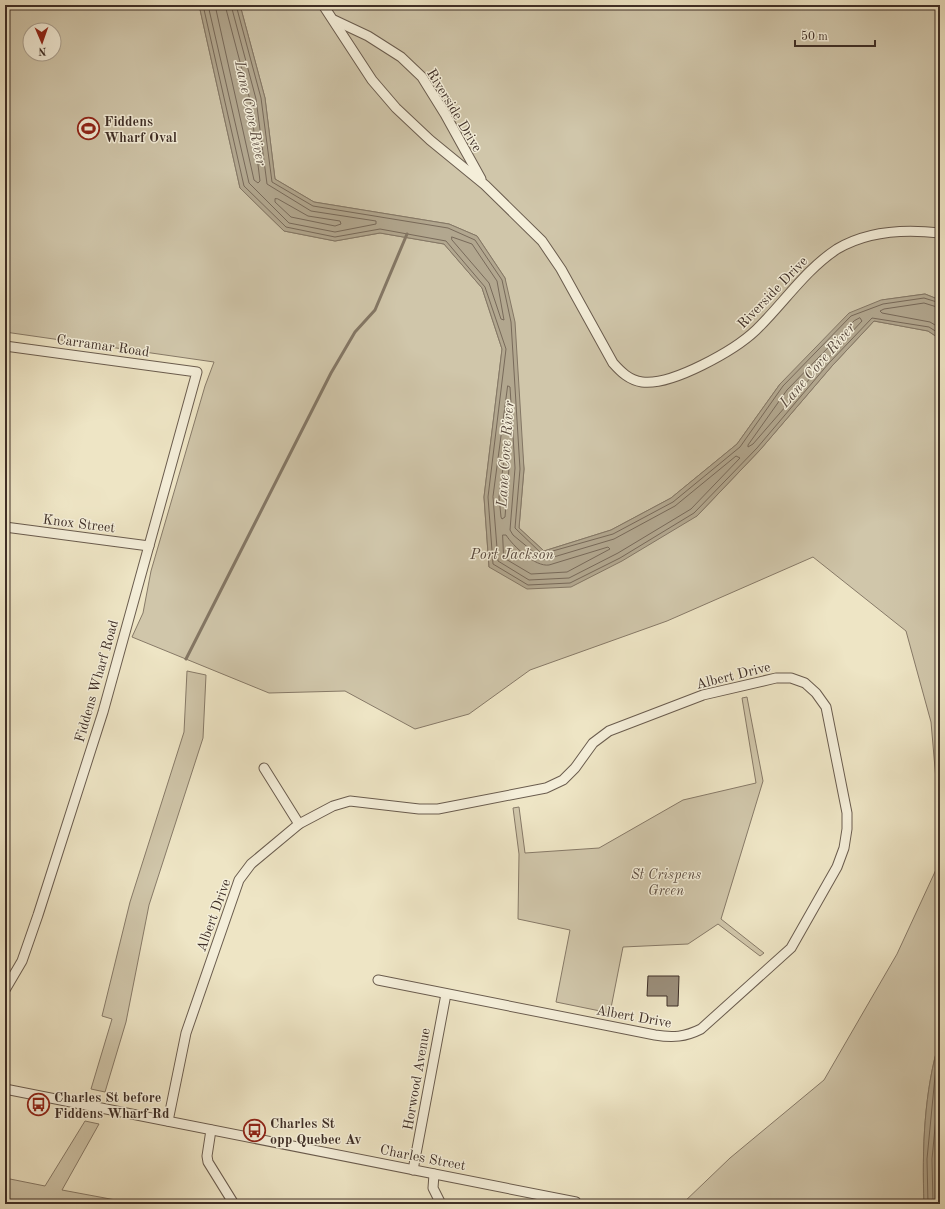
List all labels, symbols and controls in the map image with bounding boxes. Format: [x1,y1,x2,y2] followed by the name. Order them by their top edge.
[22,22,62,62] north arrow
[795,22,875,48] scale bar
[801,30,828,43] text: 50 m
[37,45,47,56] text: N
[231,59,268,168] water label: Lane Cove River
[424,67,484,154] street label: Riverside Drive
[104,115,177,145] place label: Fiddens Wharf Oval
[75,116,101,142] sports icon: Fiddens Wharf Oval
[735,254,810,331] street label: Riverside Drive
[777,320,859,412] water label: Lane Cove River
[56,333,150,359] street label: Carramar Road
[495,400,518,509] water label: Lane Cove River
[42,513,116,535] street label: Knox Street
[469,548,554,563] water label: Port Jackson
[73,618,121,744] street label: Fiddens Wharf Road
[695,660,772,692] street label: Albert Drive
[631,868,701,898] park label: St Crispens Green
[194,877,234,954] street label: Albert Drive
[595,1003,673,1031] street label: Albert Drive
[401,1027,433,1131] street label: Horwood Avenue
[54,1091,170,1121] place label: Charles St before Fiddens Wharf Rd
[25,1092,51,1118] bus stop icon: Charles St before Fiddens Wharf Rd
[270,1117,362,1147] place label: Charles St opp Quebec Av
[242,1118,268,1144] bus stop icon: Charles St opp Quebec Av
[379,1143,467,1173] street label: Charles Street

